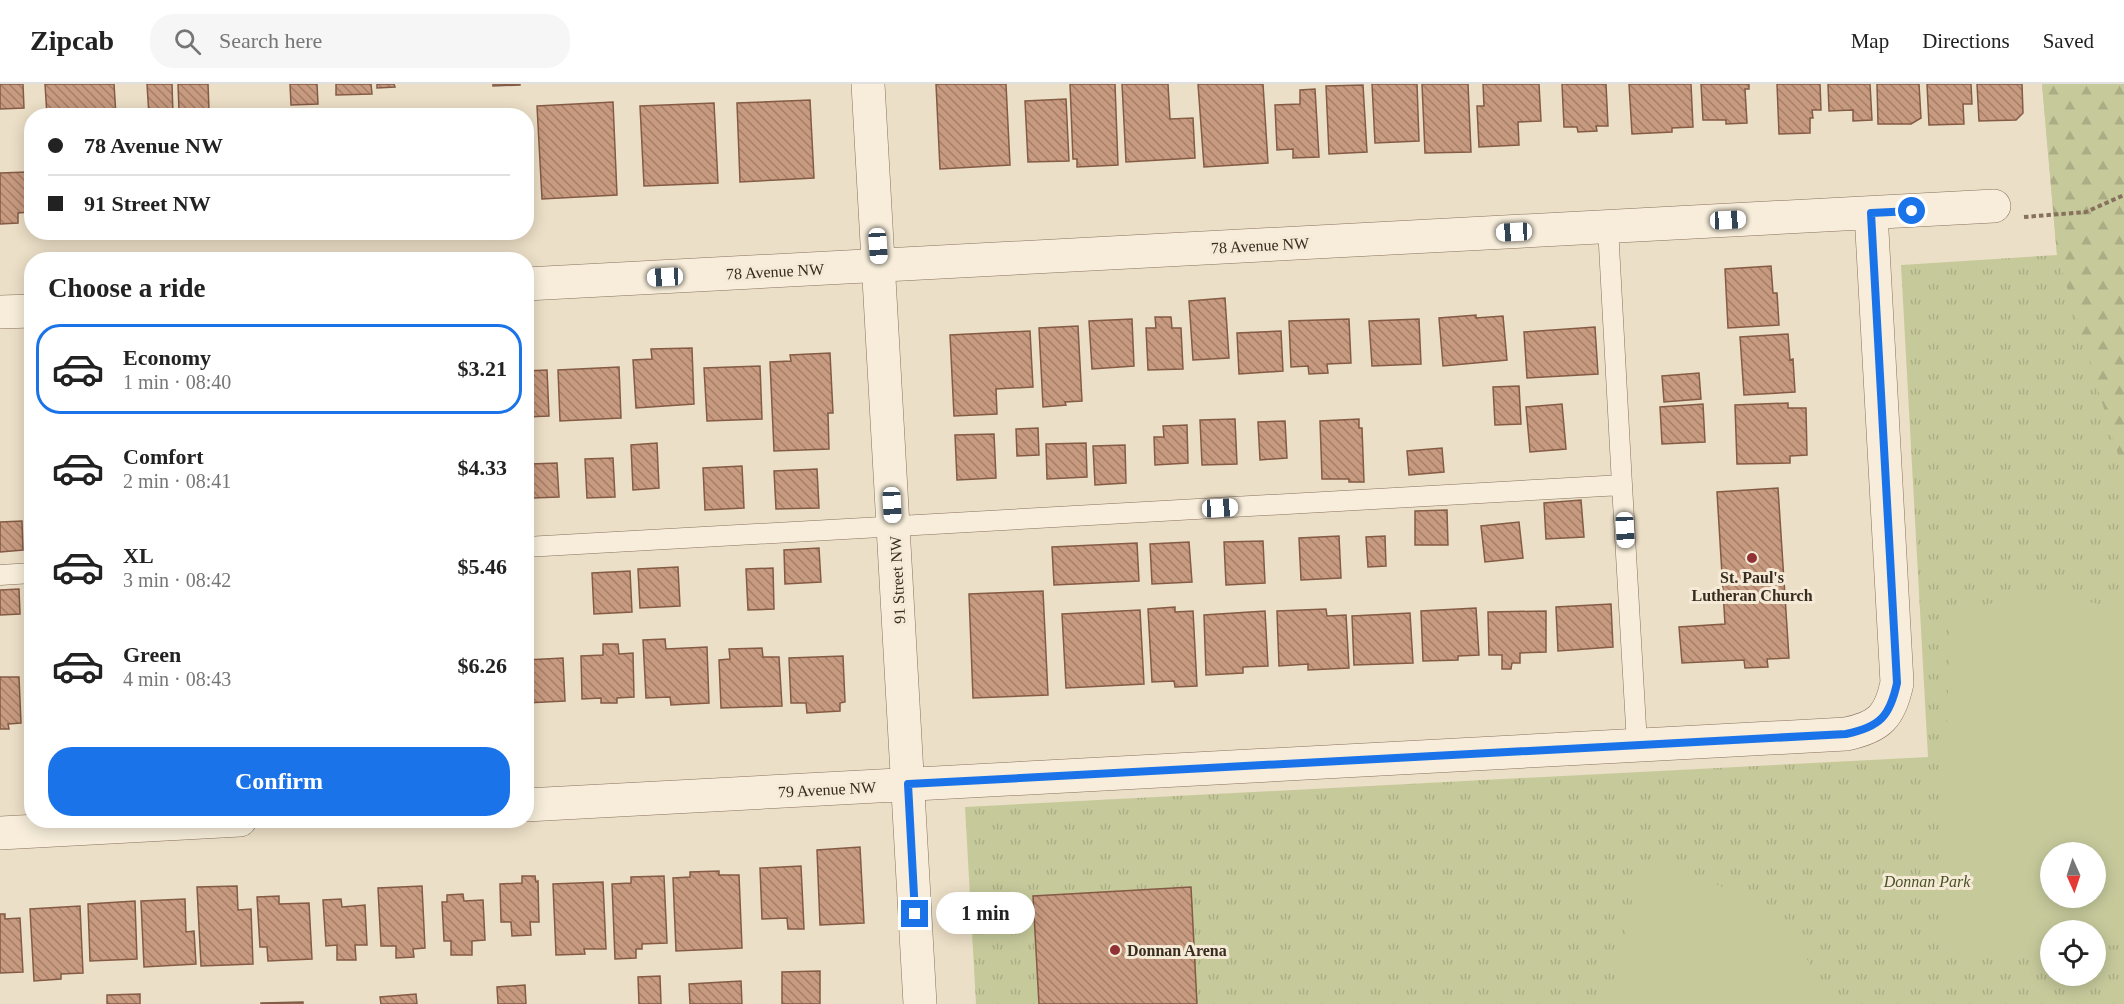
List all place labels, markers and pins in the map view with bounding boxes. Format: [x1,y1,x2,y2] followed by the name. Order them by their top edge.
[1745,551,1759,565] marker: St. Paul's Lutheran Church
[1691,569,1813,604] place label: St. Paul's Lutheran Church
[1127,942,1227,959] place label: Donnan Arena
[1108,943,1122,957] marker: Donnan Arena

